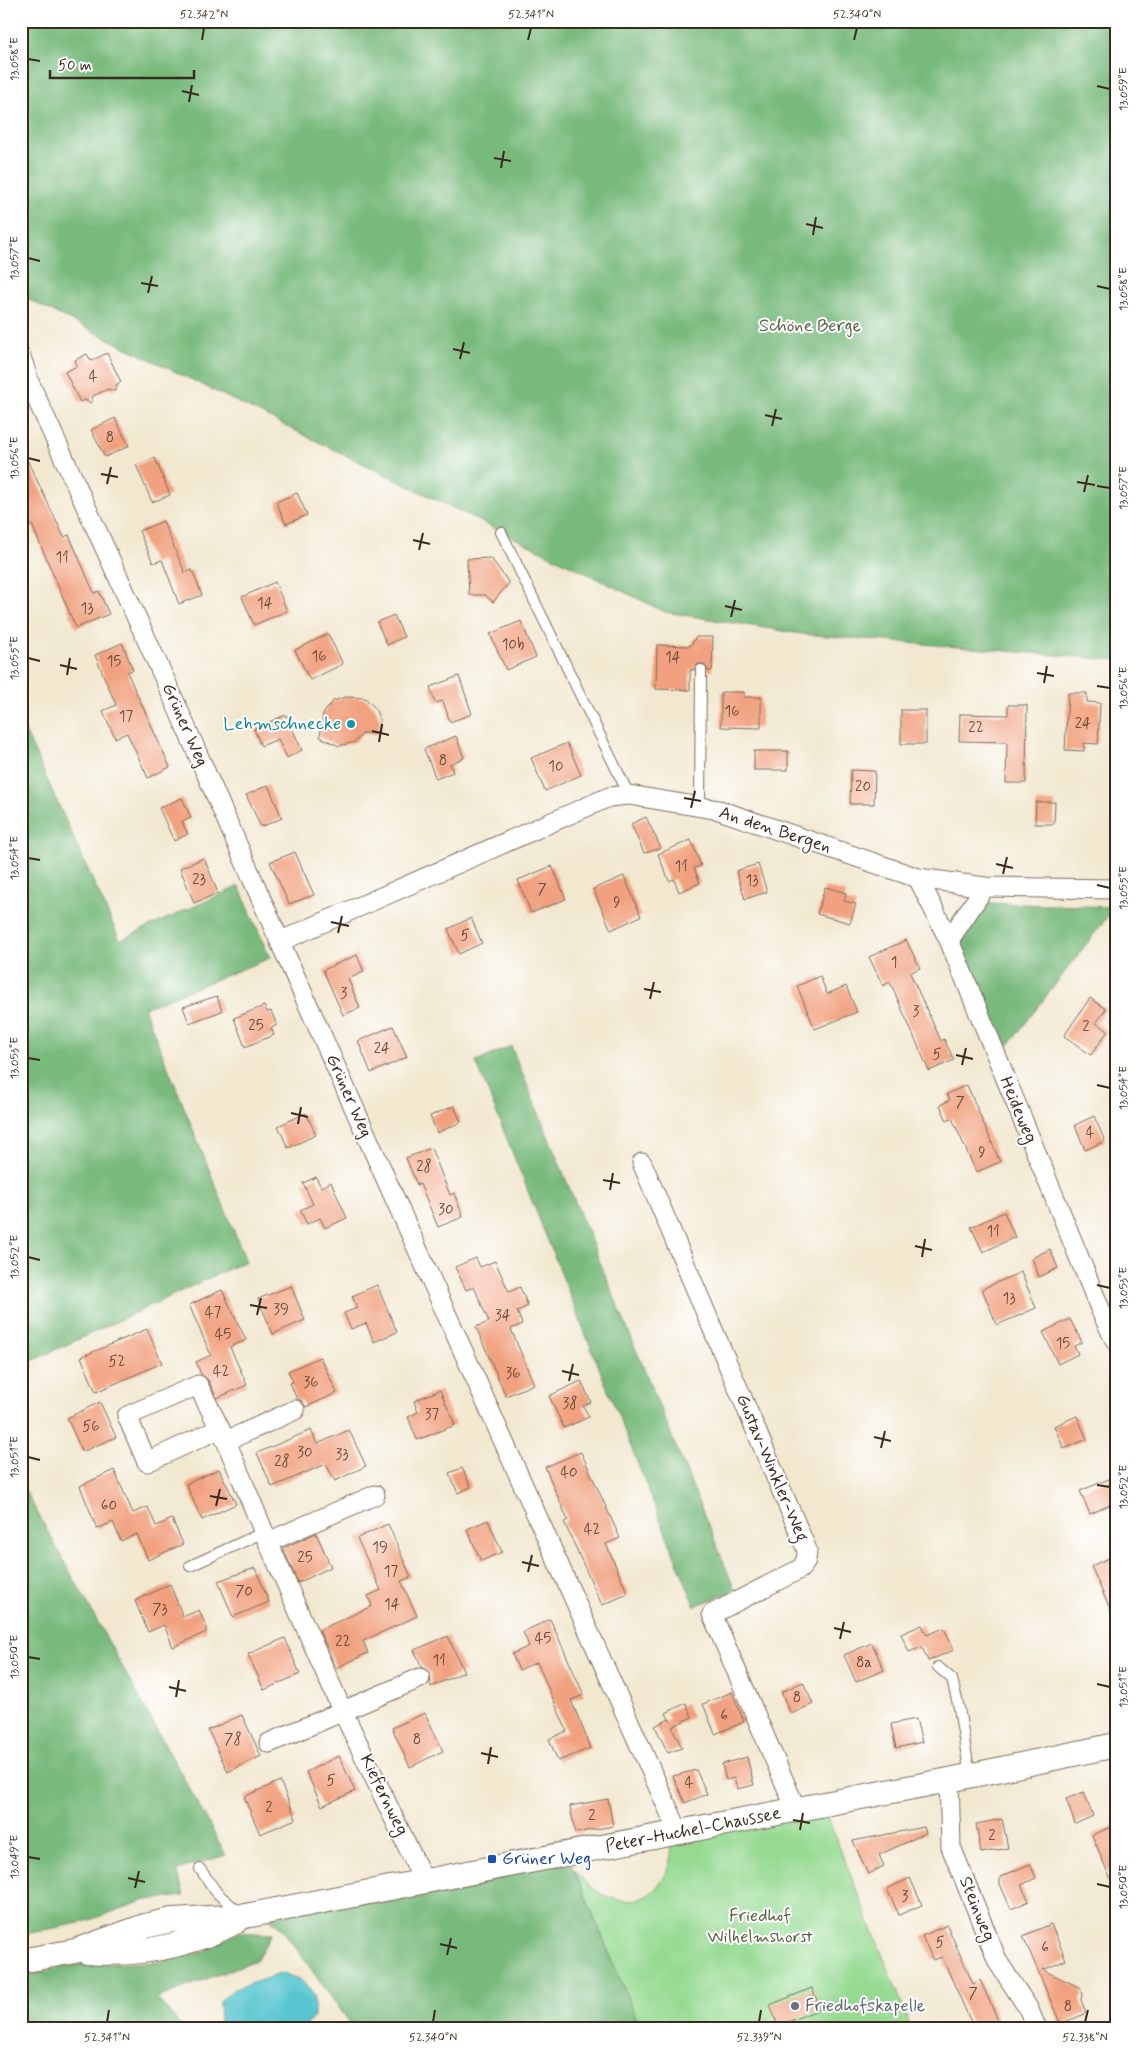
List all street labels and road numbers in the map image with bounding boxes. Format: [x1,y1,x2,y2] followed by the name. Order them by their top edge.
[156,679,214,771] street label: Grüner Weg
[716,801,834,860] street label: An den Bergen
[320,1050,378,1142] street label: Grüner Weg
[992,1073,1043,1147] street label: Heideweg
[728,1390,814,1547] street label: Gustav-Winkler-Weg
[353,1750,414,1840] street label: Kiefernweg
[603,1801,783,1859] street label: Peter-Huchel-Chaussee
[952,1873,1001,1945] street label: Steinweg

